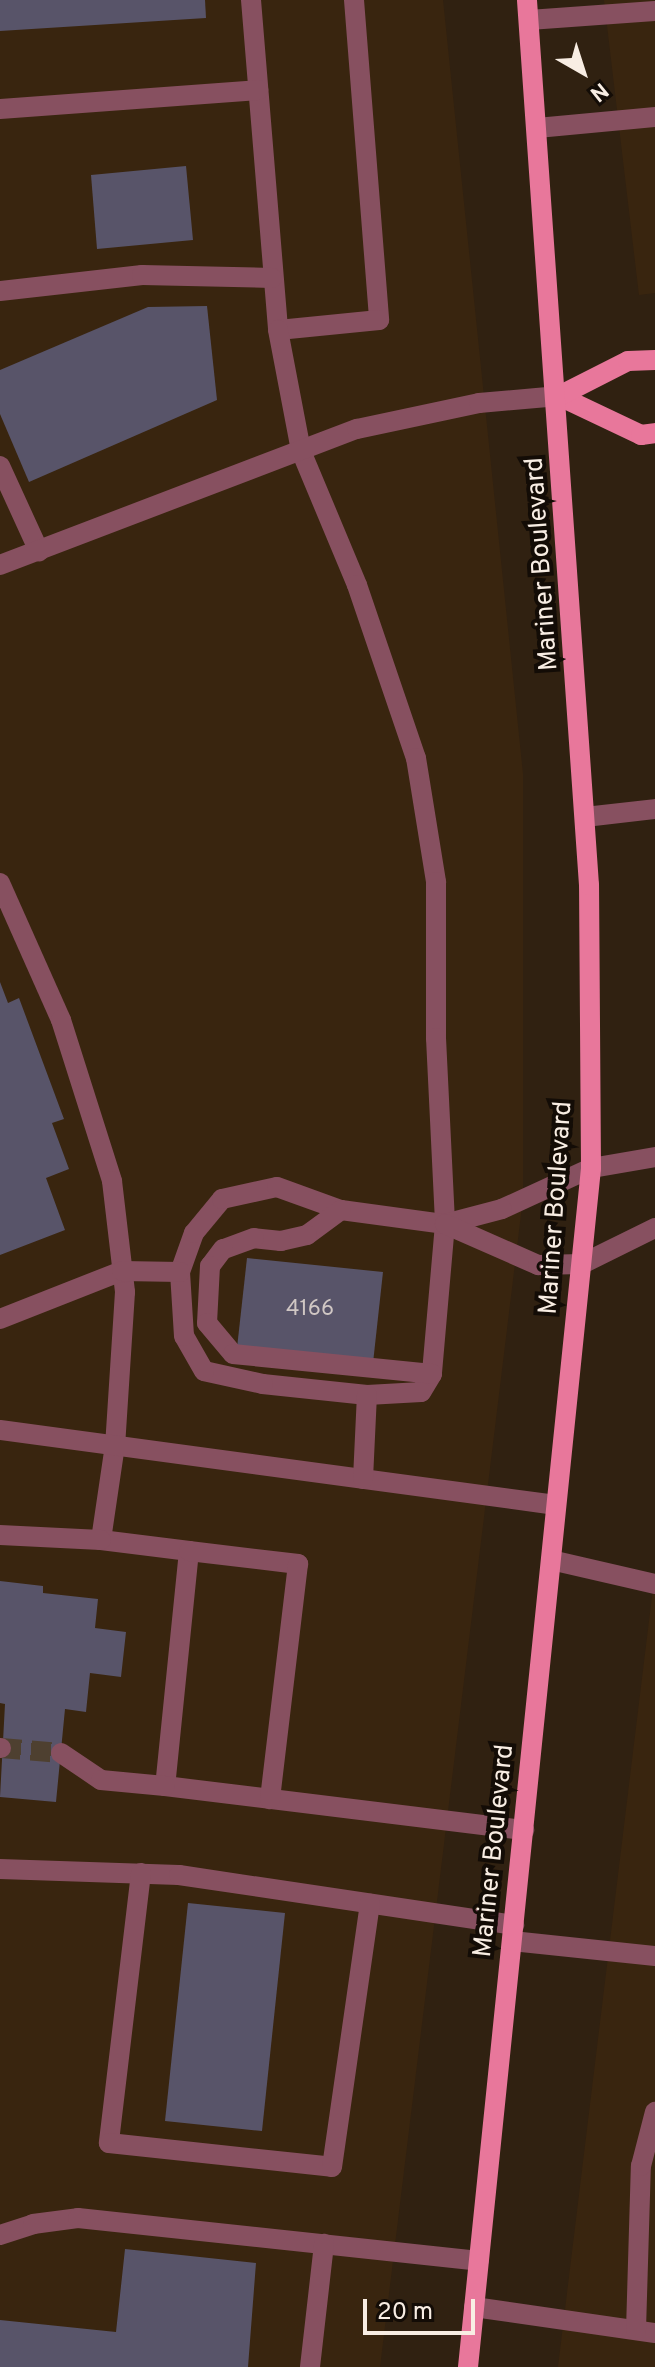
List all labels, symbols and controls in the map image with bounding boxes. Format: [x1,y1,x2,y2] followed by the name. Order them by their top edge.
[543,32,623,112] north arrow
[584,76,613,106] text: N
[520,456,566,672] street label: Mariner Boulevard
[534,1100,580,1316] street label: Mariner Boulevard
[286,1297,334,1323] house number: 4166
[468,1743,522,1959] street label: Mariner Boulevard
[367,2283,479,2333] scale bar
[377,2298,433,2328] text: 20 m

